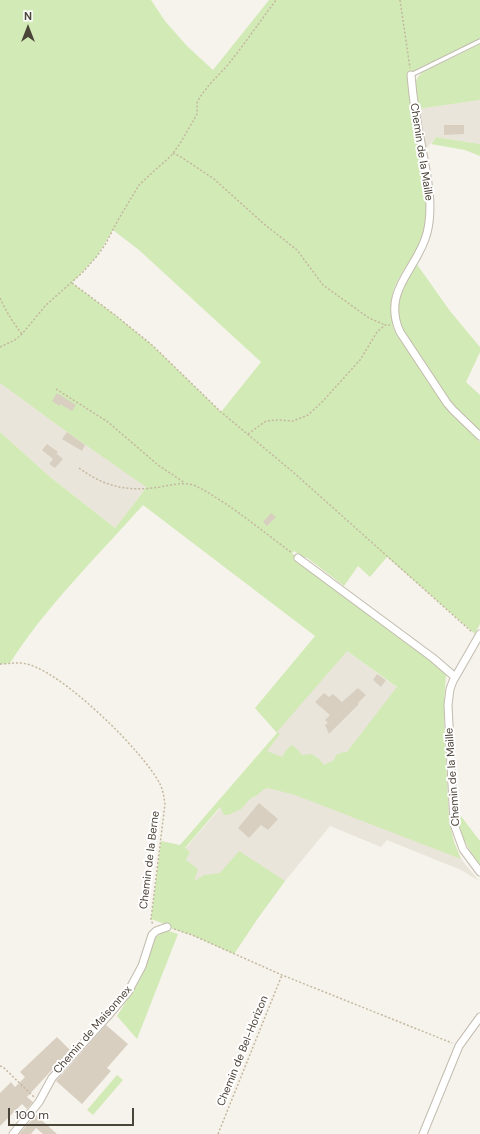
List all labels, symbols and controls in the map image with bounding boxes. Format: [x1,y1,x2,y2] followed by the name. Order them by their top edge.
[8,8,48,48] north arrow
[24,9,32,23] text: N
[407,102,435,202] street label: Chemin de la Maille
[443,727,463,827] street label: Chemin de la Maille
[137,810,163,910] street label: Chemin de la Berne
[51,983,135,1077] street label: Chemin de Maisonnex
[215,994,271,1108] street label: Chemin de Bel-Horizon
[10,1100,136,1126] scale bar
[15,1107,49,1123] text: 100 m

